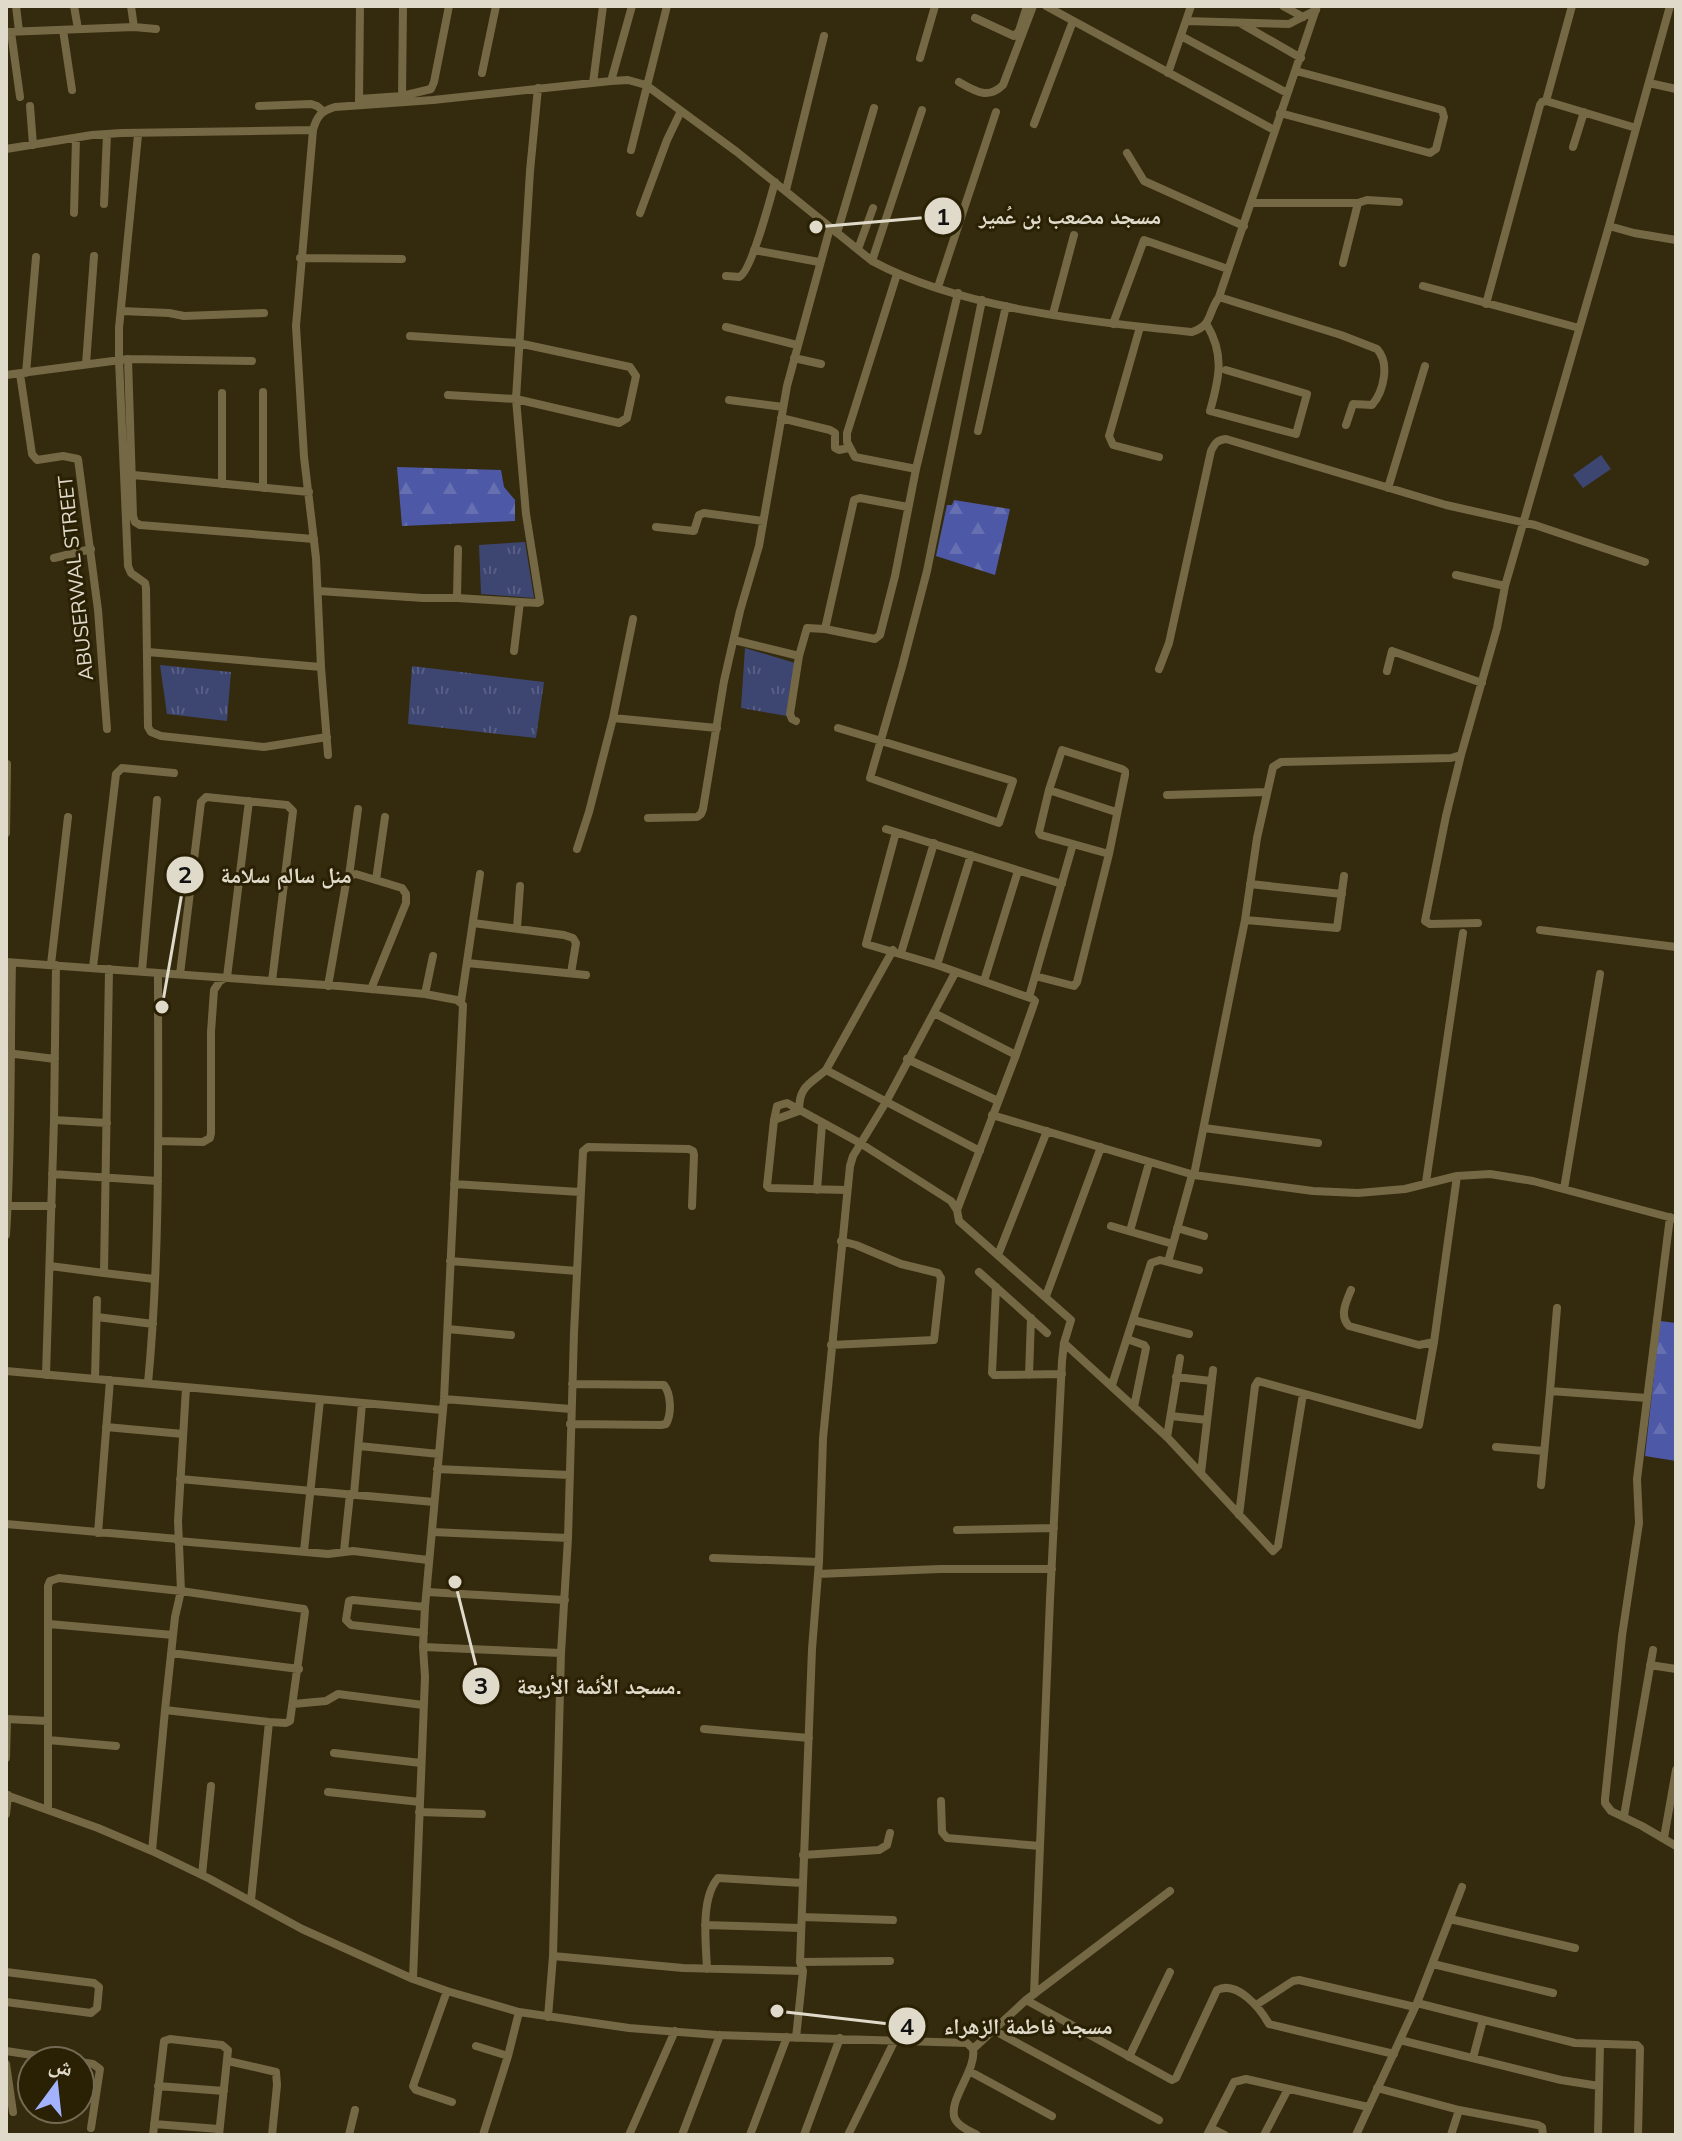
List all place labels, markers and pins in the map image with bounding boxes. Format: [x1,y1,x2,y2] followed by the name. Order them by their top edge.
[923,193,1177,239] callout: مسجد مصعب بن عُمير
[165,852,368,898] callout: منل سالم سلامة
[461,1663,697,1709] callout: مسجد الأئمة الأربعة.
[887,2003,1128,2049] callout: مسجد فاطمة الزهراء

